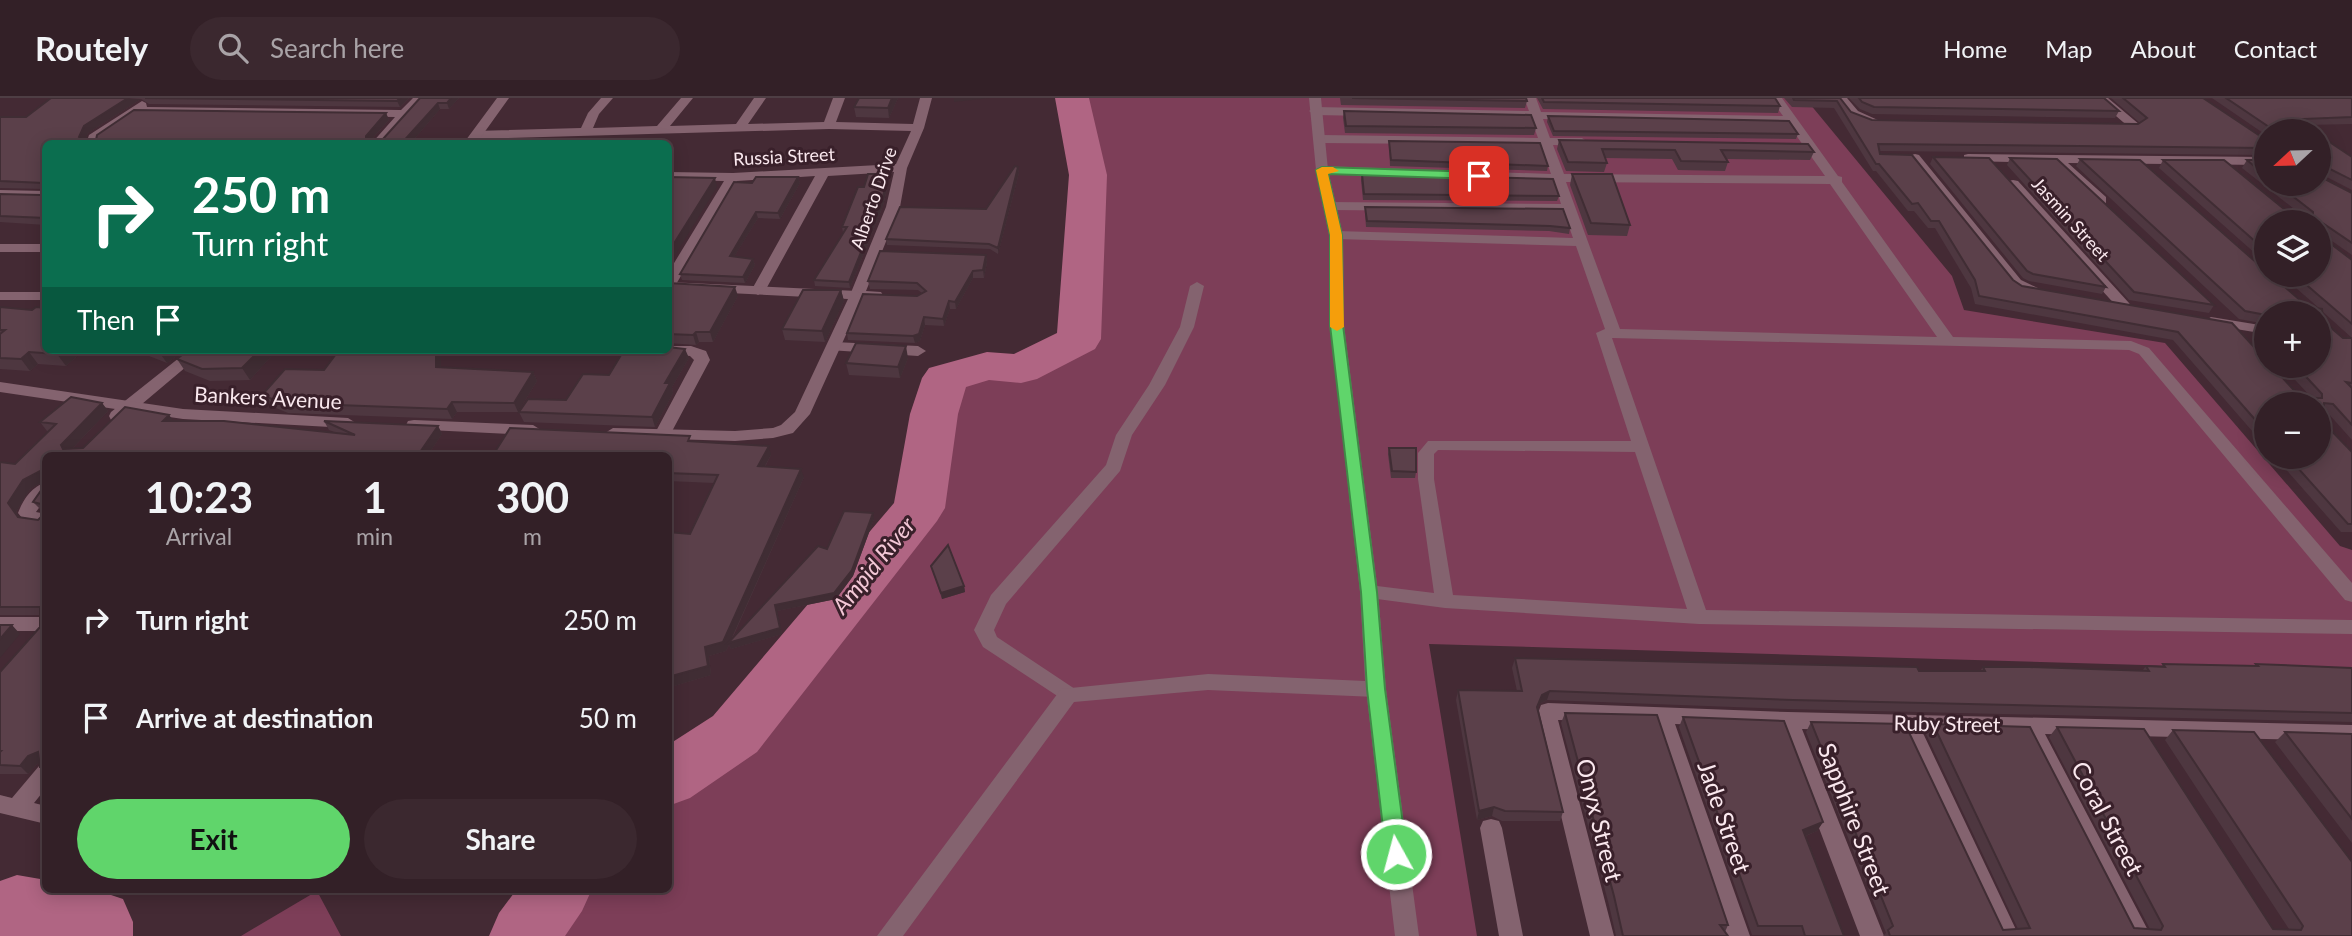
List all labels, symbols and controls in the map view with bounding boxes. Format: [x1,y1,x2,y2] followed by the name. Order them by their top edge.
[190,17,680,80] search box
[35,28,148,68] text: Routely
[214,29,252,67] icon: search
[270,32,404,64] text: Search here
[1943,34,2007,63] text: Home
[2045,34,2093,63] text: Map
[2131,34,2196,63] text: About
[2234,34,2317,63] text: Contact
[2254,119,2331,196] north arrow
[2254,119,2331,469] map controls
[733,142,836,170] street label: Russia Street
[845,144,901,252] street label: Alberto Drive
[1449,146,1509,206] pin
[1460,157,1498,195] icon: arrive
[192,165,330,223] text: 250 m
[77,168,168,259] icon: right
[2028,173,2115,266] street label: Jasmin Street
[2254,210,2331,287] button: layers
[192,224,328,263] text: Turn right
[149,301,187,339] icon: arrive
[2254,301,2331,378] button: +
[77,304,135,336] text: Then
[194,381,342,413] street label: Bankers Avenue
[2254,392,2331,469] button: −
[145,472,253,522] text: 10:23
[362,472,387,522] text: 1
[496,472,569,522] text: 300
[825,510,921,620] water label: Ampid River
[166,522,232,550] text: Arrival
[356,522,393,550] text: min
[523,522,542,550] text: m
[77,601,115,639] icon: right
[136,604,249,636] text: Turn right
[564,604,637,636] text: 250 m
[77,699,115,737] icon: arrive
[136,702,373,734] text: Arrive at destination
[579,702,637,734] text: 50 m
[1893,710,2001,736] street label: Ruby Street
[1813,739,1898,900] street label: Sapphire Street
[1571,755,1629,885] street label: Onyx Street
[2066,756,2150,880] street label: Coral Street
[1692,757,1758,877] street label: Jade Street
[77,799,350,879] button: Exit
[364,799,637,879] button: Share
[1359,817,1433,891] position arrow

